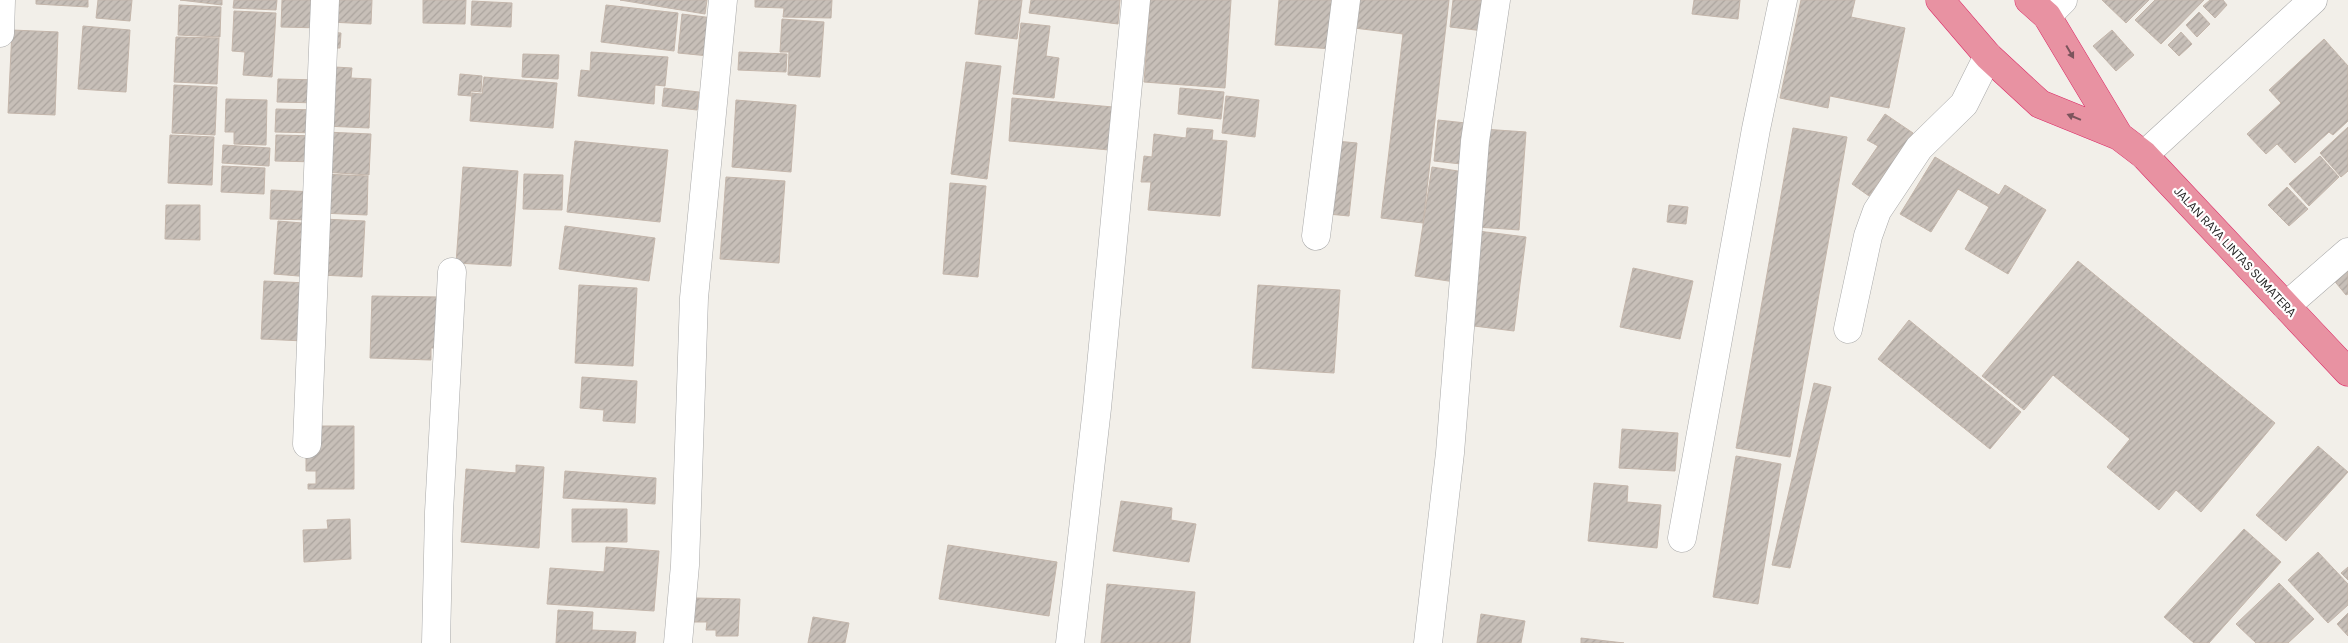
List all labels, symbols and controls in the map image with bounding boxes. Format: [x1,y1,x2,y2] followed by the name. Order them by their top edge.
[2065,45,2074,58] one-way arrow
[2066,113,2081,121] one-way arrow
[2170,183,2300,321] street label: JALAN RAYA LINTAS SUMATERA

